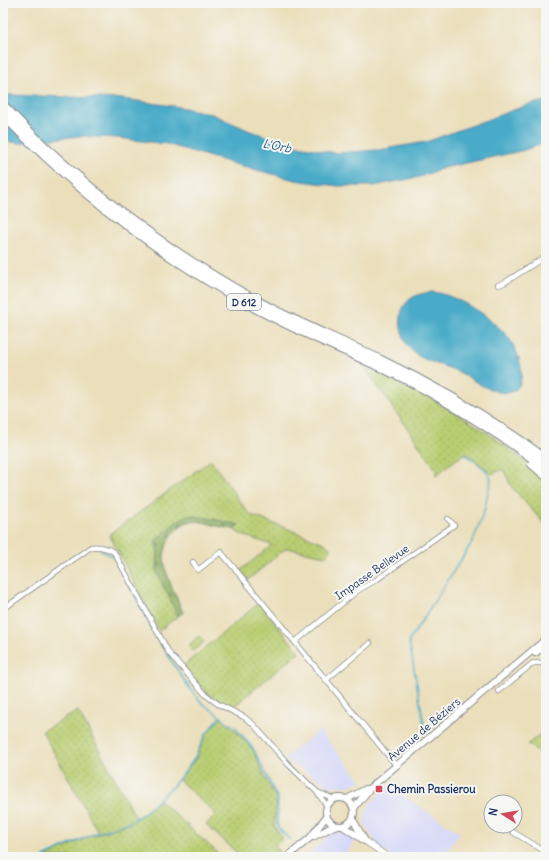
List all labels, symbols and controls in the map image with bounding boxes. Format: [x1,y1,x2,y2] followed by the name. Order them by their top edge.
[262,135,294,156] water label: L'Orb
[227,294,261,310] road number: D 612
[332,541,412,603] street label: Impasse Bellevue
[385,694,463,764] street label: Avenue de Béziers
[387,782,476,796] place label: Chemin Passierou
[374,784,384,794] marker: Chemin Passierou
[483,794,523,834] north arrow
[486,807,501,817] text: N

